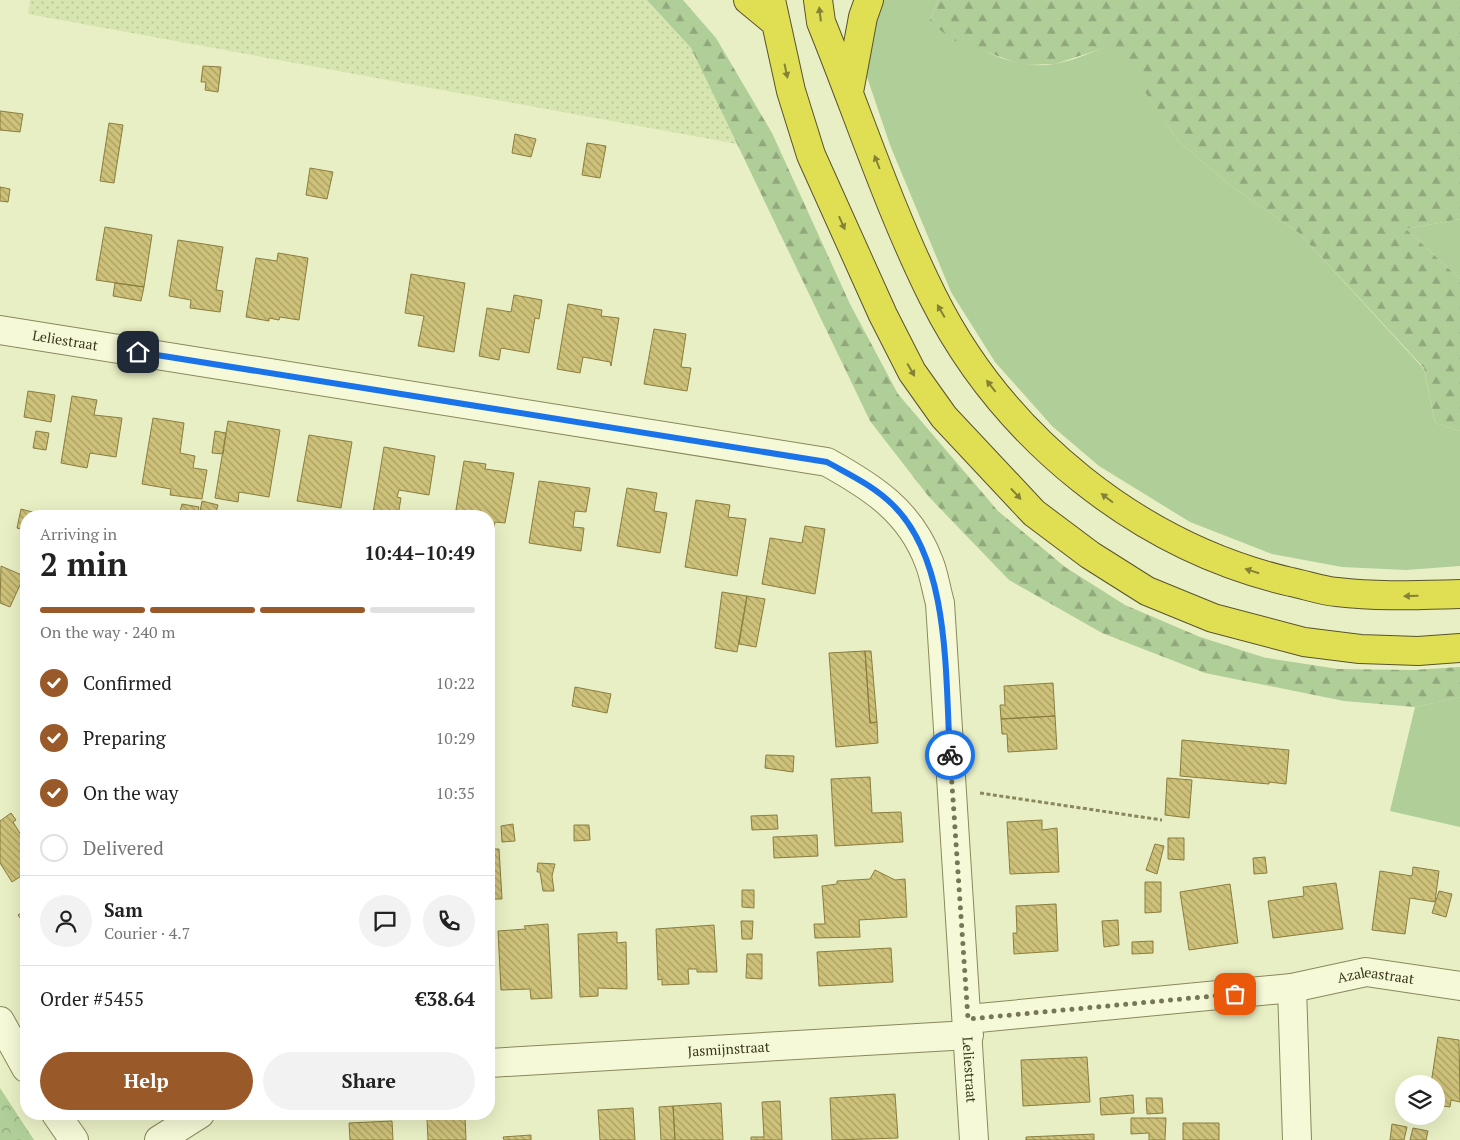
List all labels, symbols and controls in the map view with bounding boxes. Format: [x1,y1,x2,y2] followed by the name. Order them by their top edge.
[815,5,823,21] one-way arrow
[783,63,791,79] one-way arrow
[873,155,880,170] one-way arrow
[838,216,846,230] one-way arrow
[937,305,946,318] one-way arrow
[31,325,100,355] street label: Leliestraat
[117,331,159,373] pin
[124,338,152,366] icon: home
[907,362,915,377] one-way arrow
[986,379,996,393] one-way arrow
[1010,487,1022,499] one-way arrow
[1101,493,1114,504] one-way arrow
[40,523,117,545] text: Arriving in
[364,540,475,565] text: 10:44–10:49
[40,543,128,585] text: 2 min
[1244,567,1259,574] one-way arrow
[1403,592,1419,600] one-way arrow
[40,621,175,643] text: On the way · 240 m
[40,669,68,697] icon: check
[83,670,172,695] text: Confirmed
[436,672,475,694] text: 10:22
[40,724,68,752] icon: check
[83,725,166,750] text: Preparing
[436,727,475,749] text: 10:29
[925,730,975,780] courier
[936,741,964,769] icon: bike
[40,779,68,807] icon: check
[83,780,178,805] text: On the way
[436,782,475,804] text: 10:35
[83,835,164,860] text: Delivered
[40,895,92,947] button: person
[359,895,411,947] button: chat
[423,895,475,947] button: phone
[104,897,143,922] text: Sam
[104,922,190,944] text: Courier · 4.7
[1335,962,1416,988] street label: Azaleastraat
[1214,973,1256,1015] pin
[1221,980,1249,1008] icon: bag
[40,986,144,1011] text: Order #5455
[416,986,475,1011] text: €38.64
[958,1036,982,1104] street label: Leliestraat
[687,1037,771,1060] street label: Jasmijnstraat
[40,1052,253,1110] button: Help
[263,1052,475,1110] button: Share
[1395,1075,1445,1125] map controls
[1395,1075,1445,1125] button: layers

